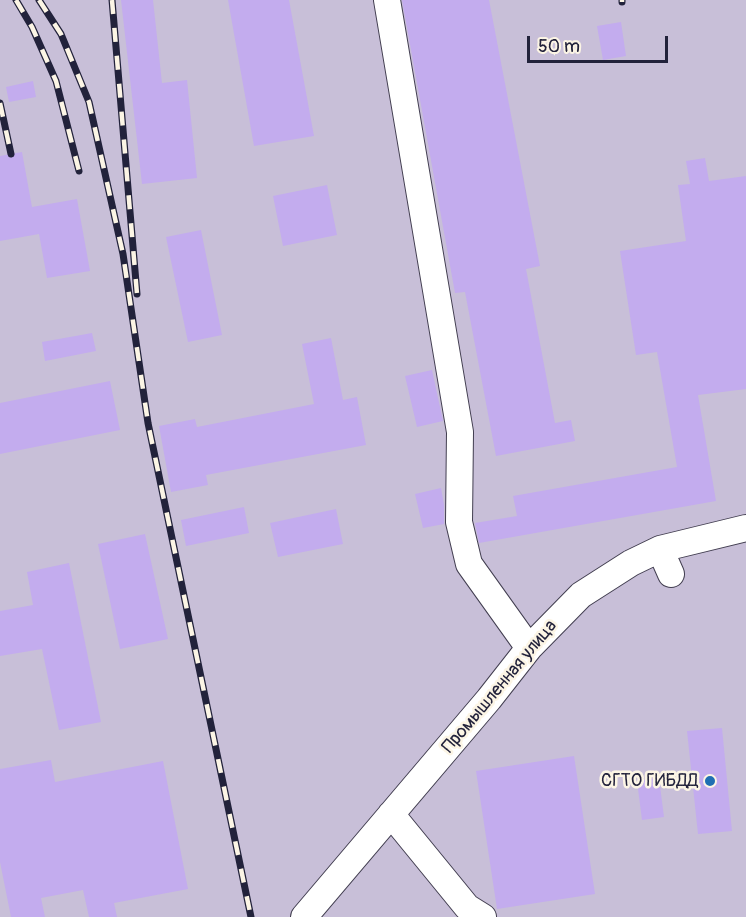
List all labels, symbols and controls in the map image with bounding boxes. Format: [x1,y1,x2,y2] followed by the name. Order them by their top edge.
[530,24,671,62] scale bar
[538,35,580,58] text: 50 m
[438,616,562,758] street label: Промышленная улица
[601,770,698,792] place label: СГТО ГИБДД
[703,774,717,788] marker: СГТО ГИБДД

